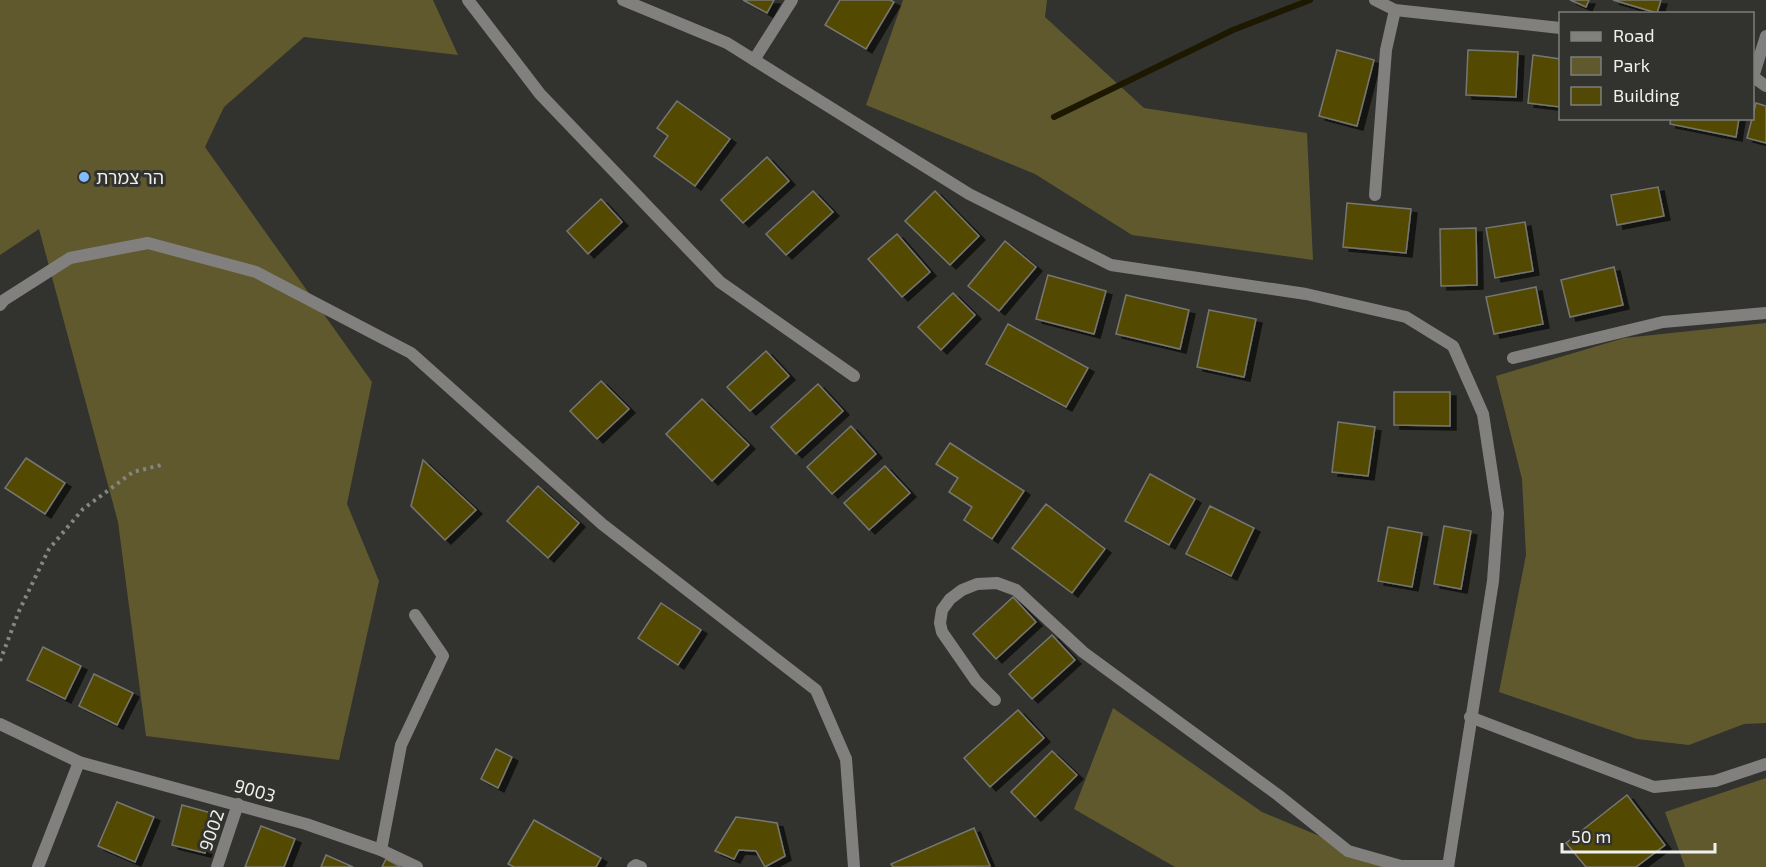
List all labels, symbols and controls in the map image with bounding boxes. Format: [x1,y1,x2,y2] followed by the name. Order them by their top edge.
[1559,12,1754,120] legend
[1613,24,1654,46] text: Road
[1613,54,1650,76] text: Park
[1613,84,1680,106] text: Building
[96,166,164,188] place label: הר צמרת
[77,170,91,184] marker: הר צמרת
[232,774,278,806] street label: 9003
[194,807,228,853] street label: 9002
[1562,816,1715,854] scale bar
[1571,825,1611,847] text: 50 m

